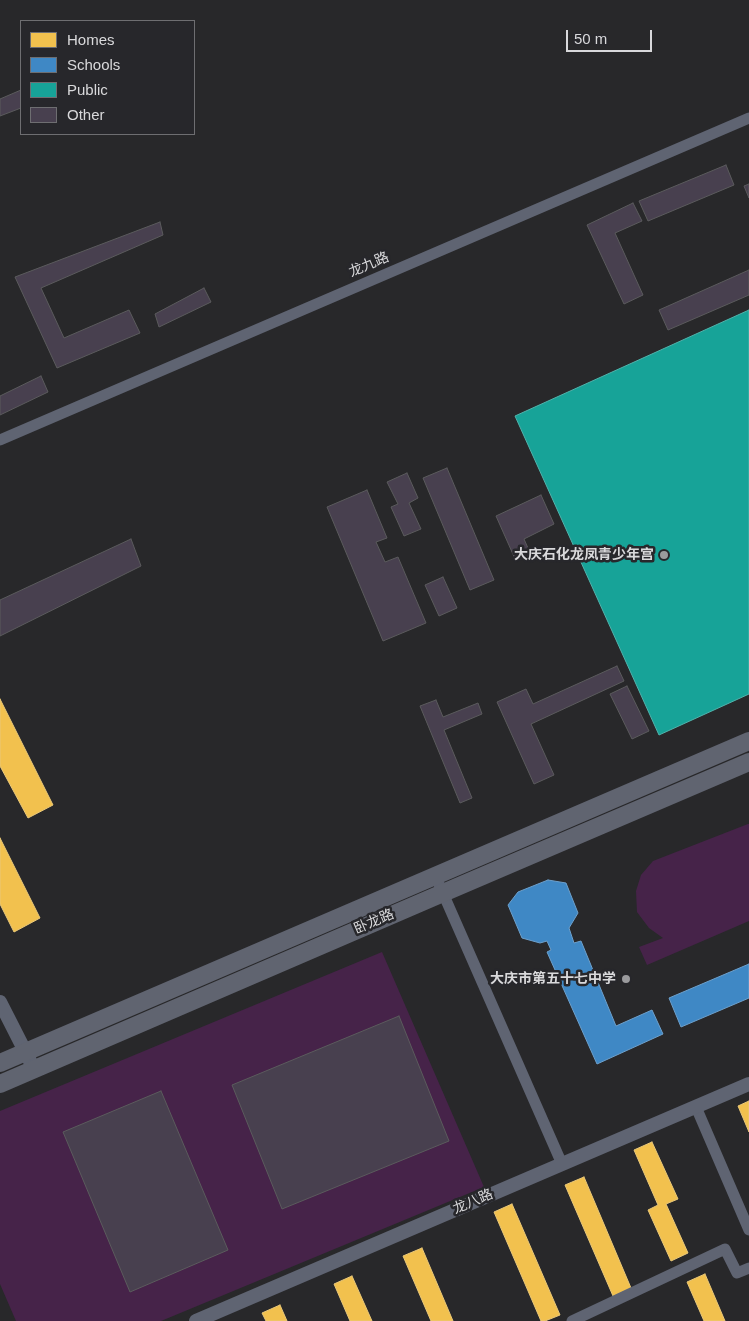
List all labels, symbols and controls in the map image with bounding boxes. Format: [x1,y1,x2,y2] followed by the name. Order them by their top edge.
[20,20,195,135] legend
[569,20,655,52] scale bar
[574,30,607,47] text: 50 m
[67,31,115,48] text: Homes
[67,56,120,73] text: Schools
[67,81,108,98] text: Public
[67,106,105,123] text: Other
[346,249,392,281] street label: 龙九路
[514,547,654,563] place label: 大庆石化龙凤青少年宫
[658,549,670,561] marker: 大庆石化龙凤青少年宫
[351,906,397,938] street label: 卧龙路
[490,971,616,987] place label: 大庆市第五十七中学
[620,973,632,985] marker: 大庆市第五十七中学
[450,1186,496,1218] street label: 龙八路

